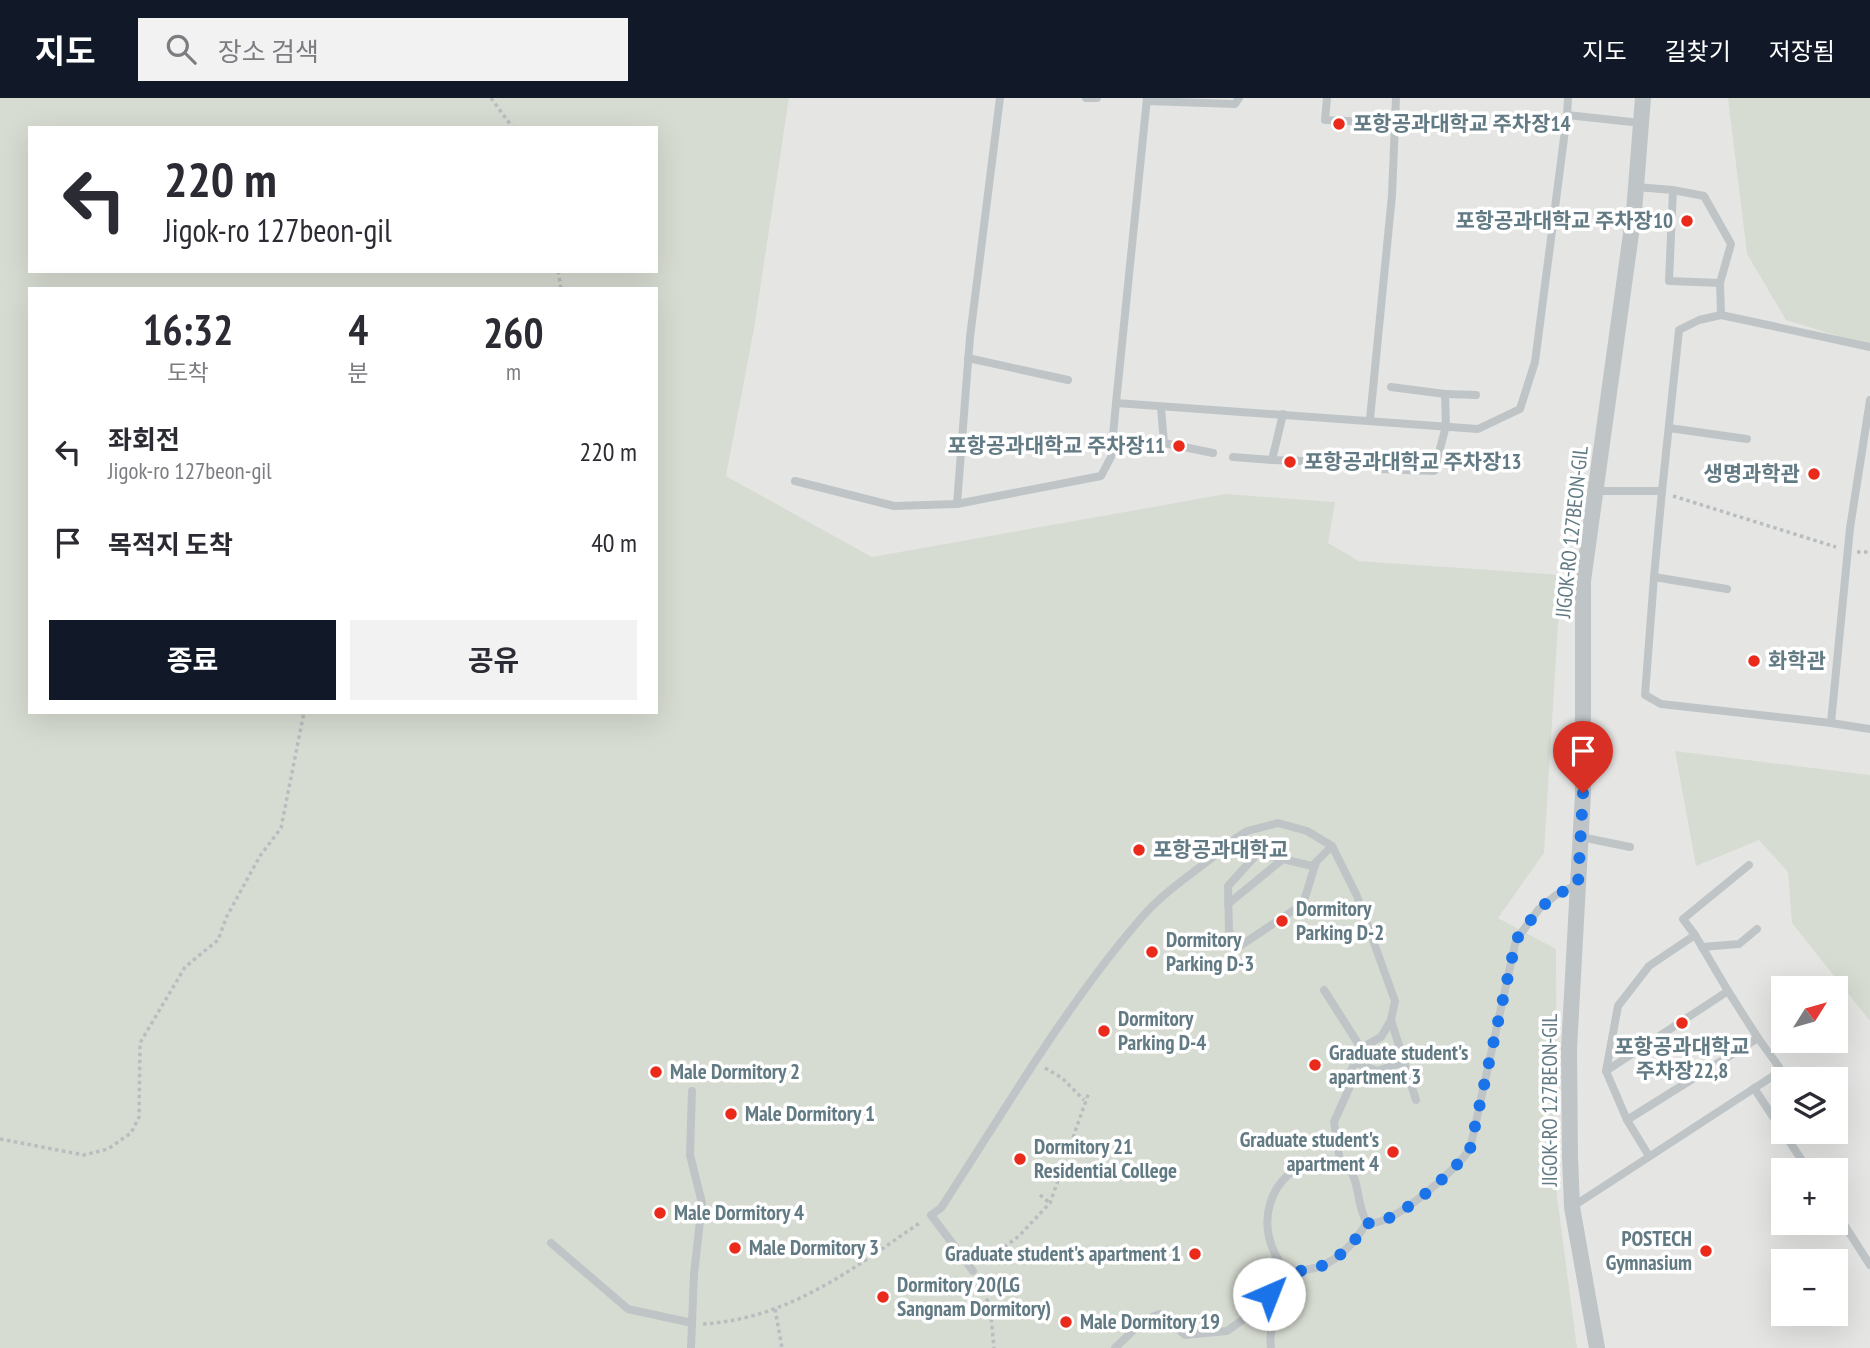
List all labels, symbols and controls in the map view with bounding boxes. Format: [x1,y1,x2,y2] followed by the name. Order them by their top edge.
[138,18,628,81] search box
[35,29,96,72] text: 지도
[162,30,200,68] icon: search
[218,35,319,68] text: 장소 검색
[1582,36,1627,67] text: 지도
[1665,36,1731,67] text: 길찾기
[1769,36,1835,67] text: 저장됨
[1353,110,1571,137] place label: 포항공과대학교 주차장14
[1331,116,1347,132] marker: 포항공과대학교 주차장14
[164,147,277,211] text: 220 m
[49,154,140,245] icon: left
[1455,207,1673,234] place label: 포항공과대학교 주차장10
[164,209,392,251] text: Jigok-ro 127beon-gil
[1679,213,1695,229] marker: 포항공과대학교 주차장10
[142,302,233,357] text: 16:32
[348,302,368,357] text: 4
[483,305,544,360] text: 260
[506,357,521,386] text: m
[167,358,209,387] text: 도착
[348,358,369,387] text: 분
[108,423,180,456] text: 좌회전
[947,432,1165,459] place label: 포항공과대학교 주차장11
[49,433,87,471] icon: left
[579,435,637,468] text: 220 m
[1171,438,1187,454] marker: 포항공과대학교 주차장11
[1549,444,1594,620] street label: JIGOK-RO 127BEON-GIL
[1304,448,1522,475] place label: 포항공과대학교 주차장13
[1282,454,1298,470] marker: 포항공과대학교 주차장13
[108,456,272,485] text: Jigok-ro 127beon-gil
[1703,460,1800,487] place label: 생명과학관
[1806,466,1822,482] marker: 생명과학관
[49,524,87,562] icon: arrive
[591,526,637,559] text: 40 m
[108,528,233,561] text: 목적지 도착
[49,620,336,700] button: 종료
[350,620,637,700] button: 공유
[1768,647,1826,674] place label: 화학관
[1746,653,1762,669] marker: 화학관
[1553,721,1613,793] pin
[1564,732,1602,770] icon: arrive
[1153,836,1288,863] place label: 포항공과대학교
[1131,842,1147,858] marker: 포항공과대학교
[1296,895,1384,946] place label: Dormitory Parking D-2
[1274,913,1290,929] marker: Dormitory Parking D-2
[1166,926,1254,977] place label: Dormitory Parking D-3
[1144,944,1160,960] marker: Dormitory Parking D-3
[1771,976,1848,1054] north arrow
[1771,976,1848,1326] map controls
[1118,1005,1206,1056] place label: Dormitory Parking D-4
[1536,1013,1563,1187] street label: JIGOK-RO 127BEON-GIL
[1674,1015,1690,1031] marker: 포항공과대학교 주차장22,8
[1096,1023,1112,1039] marker: Dormitory Parking D-4
[1614,1033,1750,1084] place label: 포항공과대학교 주차장22,8
[1329,1039,1468,1090] place label: Graduate student's apartment 3
[1307,1057,1323,1073] marker: Graduate student's apartment 3
[670,1058,800,1085] place label: Male Dormitory 2
[648,1064,664,1080] marker: Male Dormitory 2
[1771,1067,1848,1144] button: layers
[745,1100,875,1127] place label: Male Dormitory 1
[723,1106,739,1122] marker: Male Dormitory 1
[1240,1126,1379,1177] place label: Graduate student's apartment 4
[1034,1133,1177,1184] place label: Dormitory 21 Residential College
[1385,1144,1401,1160] marker: Graduate student's apartment 4
[1012,1151,1028,1167] marker: Dormitory 21 Residential College
[1771,1158,1848,1235] button: +
[674,1199,804,1226] place label: Male Dormitory 4
[652,1205,668,1221] marker: Male Dormitory 4
[1606,1225,1692,1276] place label: POSTECH Gymnasium
[749,1234,879,1261] place label: Male Dormitory 3
[727,1240,743,1256] marker: Male Dormitory 3
[945,1240,1181,1267] place label: Graduate student's apartment 1
[1698,1243,1714,1259] marker: POSTECH Gymnasium
[1187,1246,1203,1262] marker: Graduate student's apartment 1
[1771,1249,1848,1326] button: −
[1232,1257,1306,1331] position arrow
[897,1271,1051,1322] place label: Dormitory 20(LG Sangnam Dormitory)
[875,1289,891,1305] marker: Dormitory 20(LG Sangnam Dormitory)
[1080,1308,1220,1335] place label: Male Dormitory 19
[1058,1314,1074,1330] marker: Male Dormitory 19

